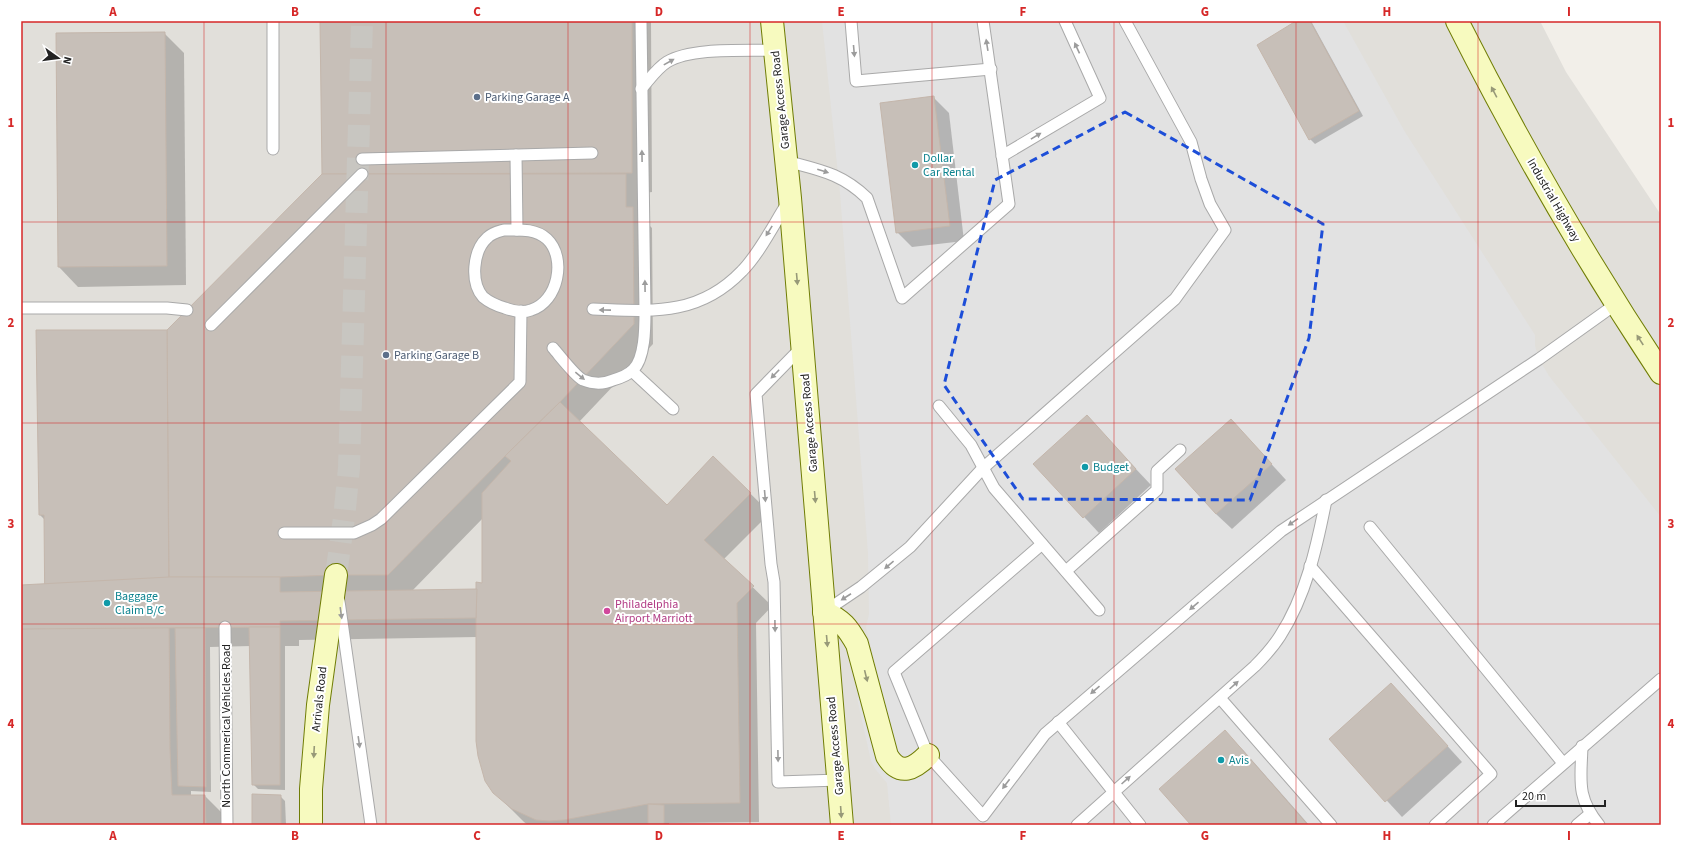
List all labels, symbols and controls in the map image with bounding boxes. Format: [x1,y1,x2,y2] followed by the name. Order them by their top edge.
[108,3,117,21] text: A
[291,3,299,21] text: B
[473,3,481,21] text: C
[655,3,663,21] text: D
[837,3,845,21] text: E
[1020,3,1027,21] text: F
[1201,3,1209,21] text: G
[1383,3,1391,21] text: H
[1567,3,1571,21] text: I
[38,38,78,78] north arrow
[984,39,990,51] one-way arrow
[1074,42,1080,53] one-way arrow
[850,45,857,57] one-way arrow
[767,50,794,150] street label: Garage Access Road
[59,55,75,66] text: N
[663,58,675,65] one-way arrow
[1491,87,1497,98] one-way arrow
[485,89,570,106] place label: Parking Garage A
[472,92,482,102] marker: Parking Garage A
[8,114,15,132] text: 1
[1668,114,1675,132] text: 1
[1031,132,1041,140] one-way arrow
[639,150,646,162] one-way arrow
[923,150,975,181] place label: Dollar Car Rental
[1523,155,1585,245] street label: Industrial Highway
[910,160,920,170] marker: Dollar Car Rental
[817,168,829,174] one-way arrow
[765,226,773,236] one-way arrow
[794,273,800,285] one-way arrow
[642,279,648,292] one-way arrow
[599,306,611,313] one-way arrow
[8,314,15,332] text: 2
[1668,314,1675,332] text: 2
[1636,334,1643,346] one-way arrow
[394,347,479,364] place label: Parking Garage B
[381,350,391,360] marker: Parking Garage B
[770,369,780,379] one-way arrow
[575,372,586,381] one-way arrow
[797,373,822,473] street label: Garage Access Road
[1093,459,1129,476] place label: Budget
[1080,462,1090,472] marker: Budget
[762,490,768,502] one-way arrow
[811,491,818,503] one-way arrow
[8,515,15,533] text: 3
[1668,515,1675,533] text: 3
[1288,518,1299,526] one-way arrow
[883,560,894,569] one-way arrow
[115,588,164,619] place label: Baggage Claim B/C
[840,594,852,601] one-way arrow
[615,596,693,627] place label: Philadelphia Airport Marriott
[102,598,112,608] marker: Baggage Claim B/C
[1188,601,1199,610] one-way arrow
[602,606,612,616] marker: Philadelphia Airport Marriott
[338,607,344,619] one-way arrow
[772,620,778,633] one-way arrow
[823,635,830,647] one-way arrow
[218,644,235,808] street label: North Commerical Vehicles Road
[308,666,331,732] street label: Arrivals Road
[863,670,869,682] one-way arrow
[1229,680,1239,689] one-way arrow
[1090,686,1100,695] one-way arrow
[823,696,848,796] street label: Garage Access Road
[8,715,15,733] text: 4
[1668,715,1675,733] text: 4
[356,736,362,748] one-way arrow
[311,746,317,759] one-way arrow
[774,750,781,762] one-way arrow
[1229,752,1249,769] place label: Avis
[1216,755,1226,765] marker: Avis
[1121,776,1132,785] one-way arrow
[1002,779,1011,790] one-way arrow
[1516,782,1605,808] scale bar
[1522,788,1546,805] text: 20 m
[837,806,844,818] one-way arrow
[108,827,117,845] text: A
[291,827,299,845] text: B
[473,827,481,845] text: C
[655,827,663,845] text: D
[837,827,845,845] text: E
[1020,827,1027,845] text: F
[1201,827,1209,845] text: G
[1383,827,1391,845] text: H
[1567,827,1571,845] text: I

